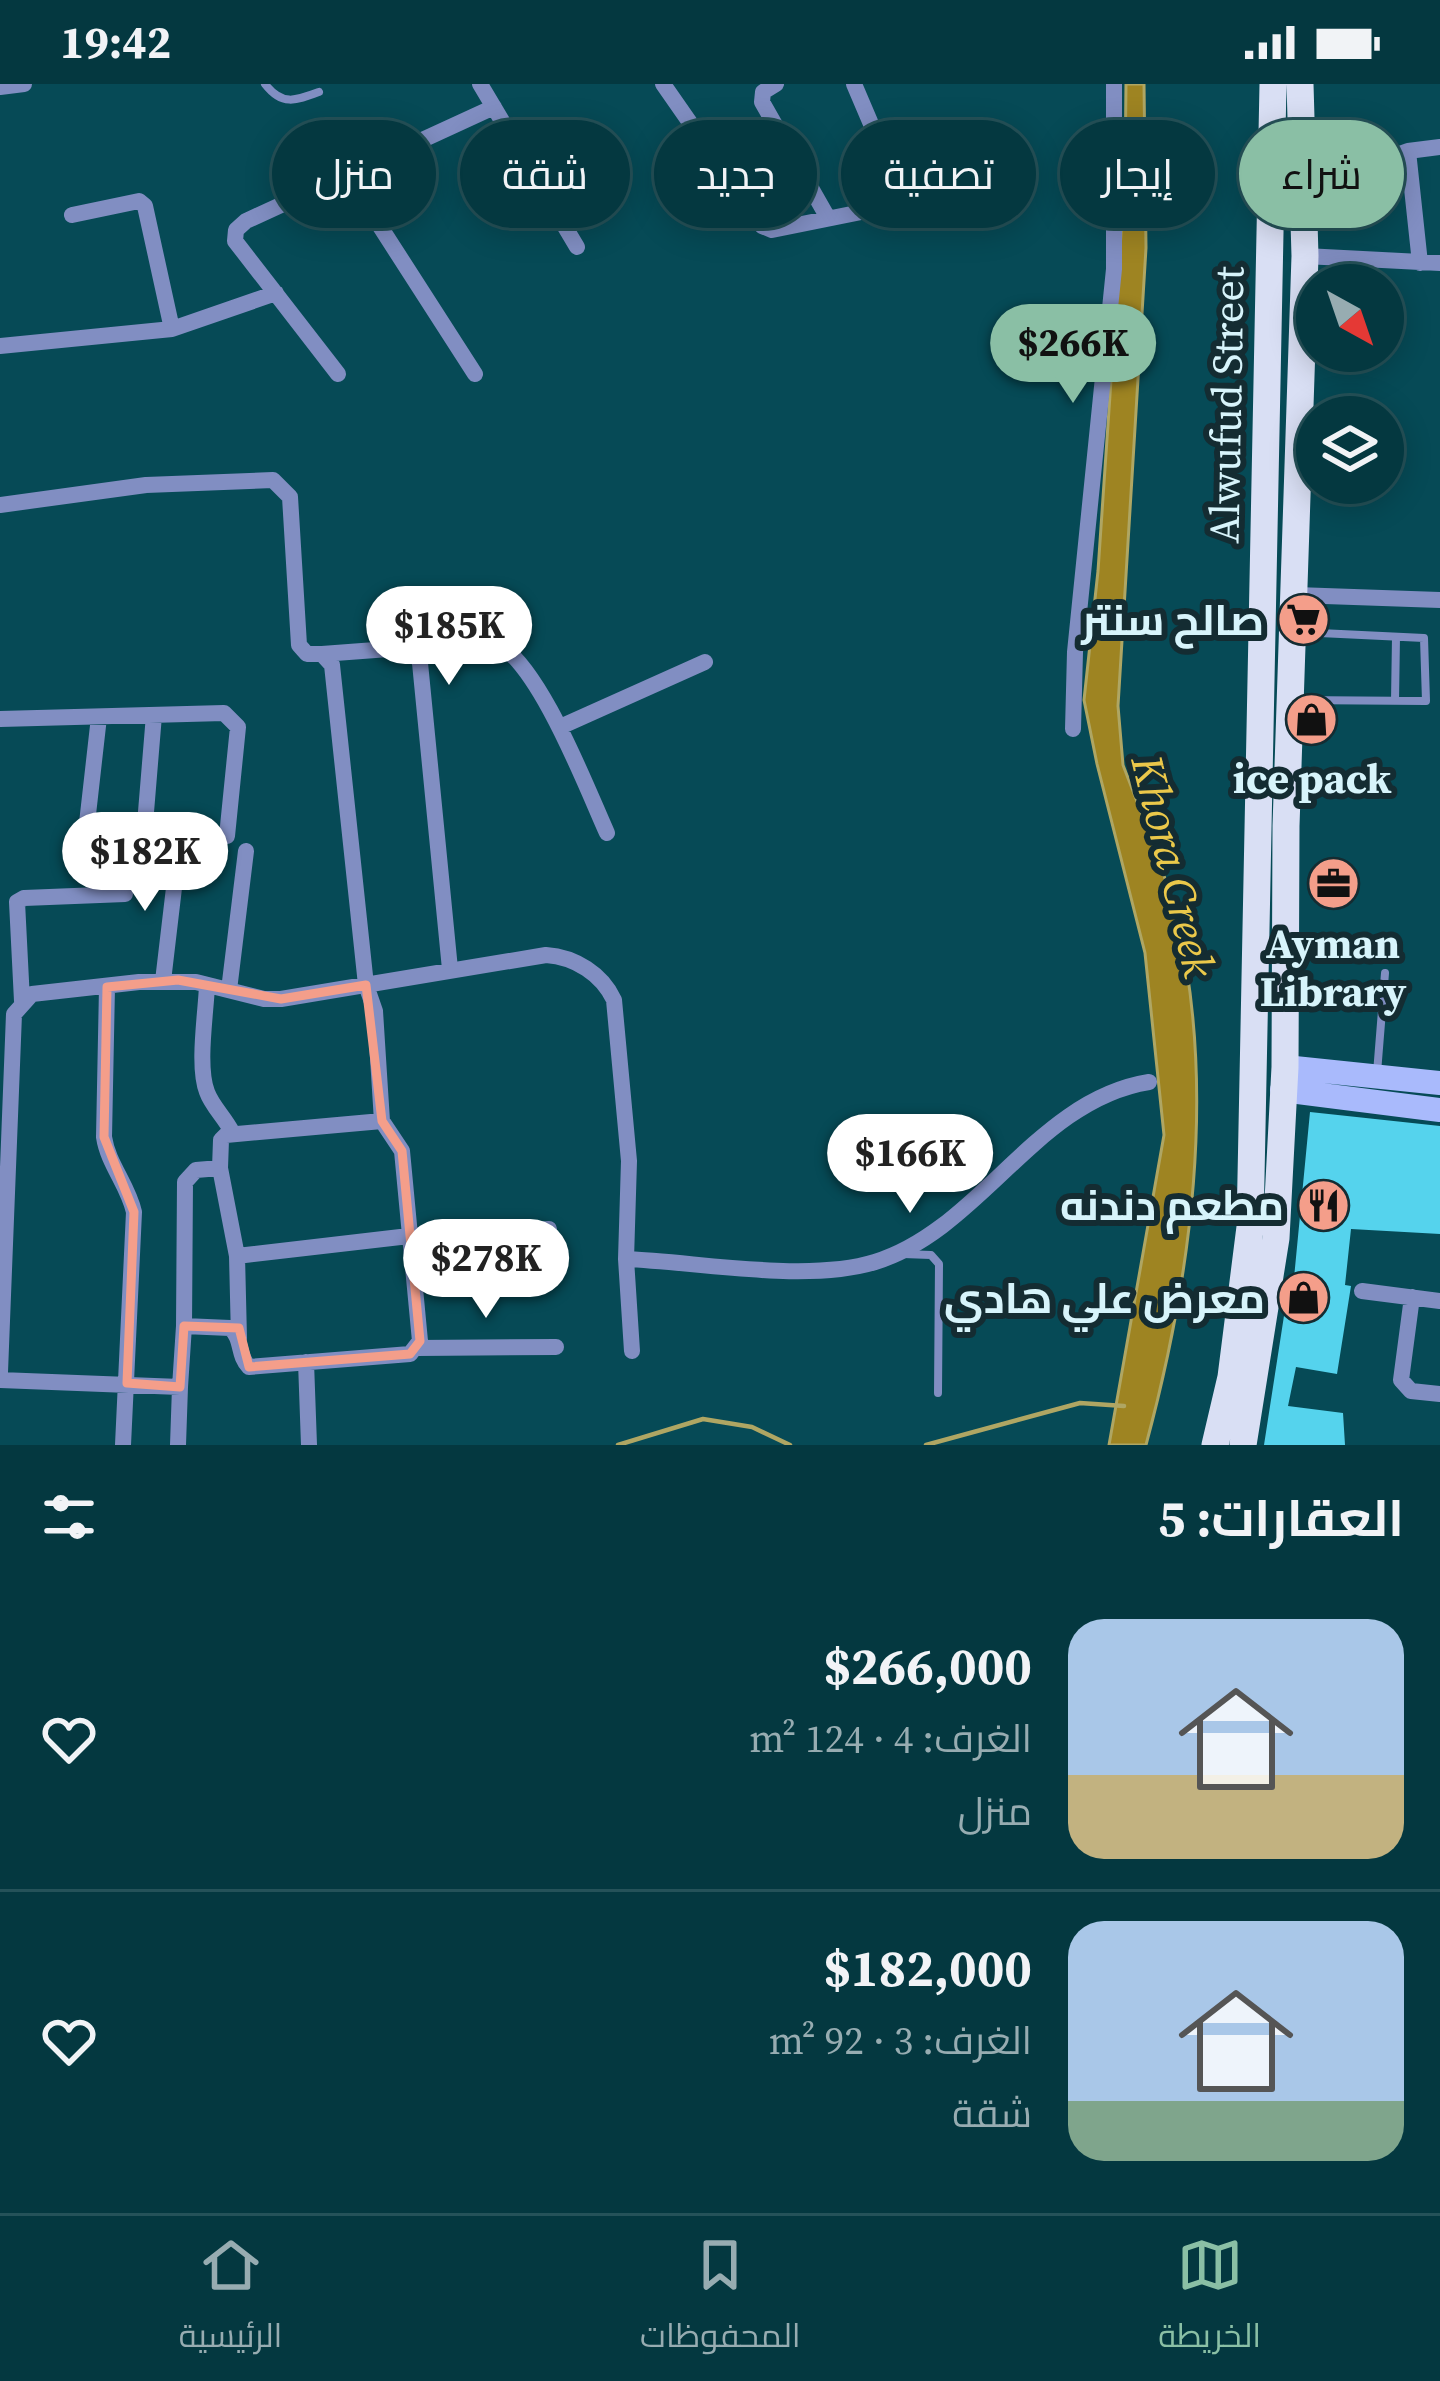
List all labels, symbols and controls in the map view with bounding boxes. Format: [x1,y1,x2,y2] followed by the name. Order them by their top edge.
[60,11,171,73] text: 19:42
[272,120,436,228] chip: منزل
[460,120,630,228] chip: شقة
[654,120,817,228] chip: جديد
[841,120,1036,228] chip: تصفية
[1060,120,1215,228] chip: إيجار
[1239,120,1404,228] chip: شراء
[1296,264,1404,372] north arrow
[1296,264,1404,504] map controls
[1195,266,1257,544] street label: Alwufud Street
[989,304,1157,406] pin: $266K
[1017,316,1129,369] text: $266K
[1296,396,1404,504] button: layers
[365,586,533,688] pin: $185K
[1080,591,1264,649] place label: صالح سنتر
[1275,592,1331,648] supermarket icon: صالح سنتر
[393,598,505,651] text: $185K
[1284,691,1340,747] shop icon: ice pack
[1116,747,1232,984] water label: Khora Creek
[1233,749,1392,807] place label: ice pack
[61,812,229,914] pin: $182K
[89,824,201,877] text: $182K
[1305,856,1361,912] office icon: Ayman Library
[1260,914,1407,1020] place label: Ayman Library
[826,1114,994,1216] pin: $166K
[854,1126,966,1179] text: $166K
[1060,1176,1284,1234] place label: مطعم دندنه
[1295,1177,1351,1233] restaurant icon: مطعم دندنه
[402,1219,570,1321] pin: $278K
[430,1231,542,1284] text: $278K
[944,1269,1265,1332] place label: معرض علي هادي
[1276,1270,1332,1326] shop icon: معرض علي هادي
[1158,1483,1404,1553] text: العقارات: 5
[36,1484,102,1550] icon: filters
[823,1631,1032,1701] text: $266,000
[1164,1667,1308,1811] icon: home
[36,1706,102,1772] icon: heart
[749,1712,1032,1765] text: الغرف: 4 · 124 m²
[958,1785,1032,1838] text: منزل
[823,1933,1032,2003] text: $182,000
[1164,1969,1308,2113] icon: home
[36,2008,102,2074] icon: heart
[769,2014,1032,2067] text: الغرف: 3 · 92 m²
[952,2087,1032,2140] text: شقة
[179,2232,282,2366] tab: الرئيسية
[640,2232,801,2366] tab: المحفوظات
[1158,2232,1261,2366] tab: الخريطة

